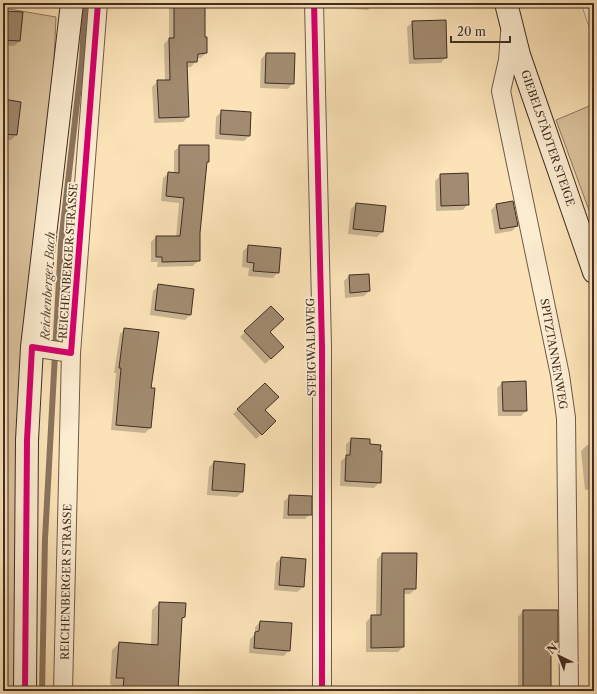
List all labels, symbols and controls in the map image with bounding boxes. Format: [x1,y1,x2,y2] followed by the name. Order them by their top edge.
[451,18,510,44] scale bar
[457,24,486,39] text: 20 m
[518,68,578,208] street label: GIEBELSTÄDTER STEIGE
[56,182,80,339] street label: REICHENBERGER STRASSE
[37,231,58,342] water label: Reichenberger Bach
[303,297,319,397] street label: STEIGWALDWEG
[537,297,571,411] street label: SPITZTANNENWEG
[58,503,74,660] street label: REICHENBERGER STRASSE
[539,636,579,676] north arrow
[544,640,561,657] text: N

